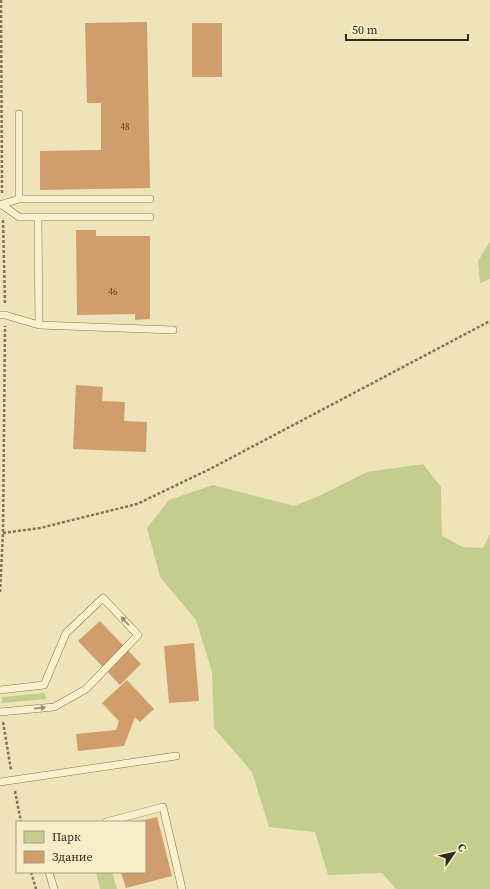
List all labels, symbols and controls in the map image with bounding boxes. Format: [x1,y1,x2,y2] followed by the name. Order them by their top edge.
[346,16,468,42] scale bar
[352,22,378,38] text: 50 m
[120,121,130,133] house number: 48
[108,286,118,298] house number: 46
[121,616,130,626] one-way arrow
[34,705,46,711] one-way arrow
[16,821,146,873] legend
[52,829,81,845] text: Парк
[434,833,474,873] north arrow
[454,841,470,855] text: С
[52,849,93,865] text: Здание

